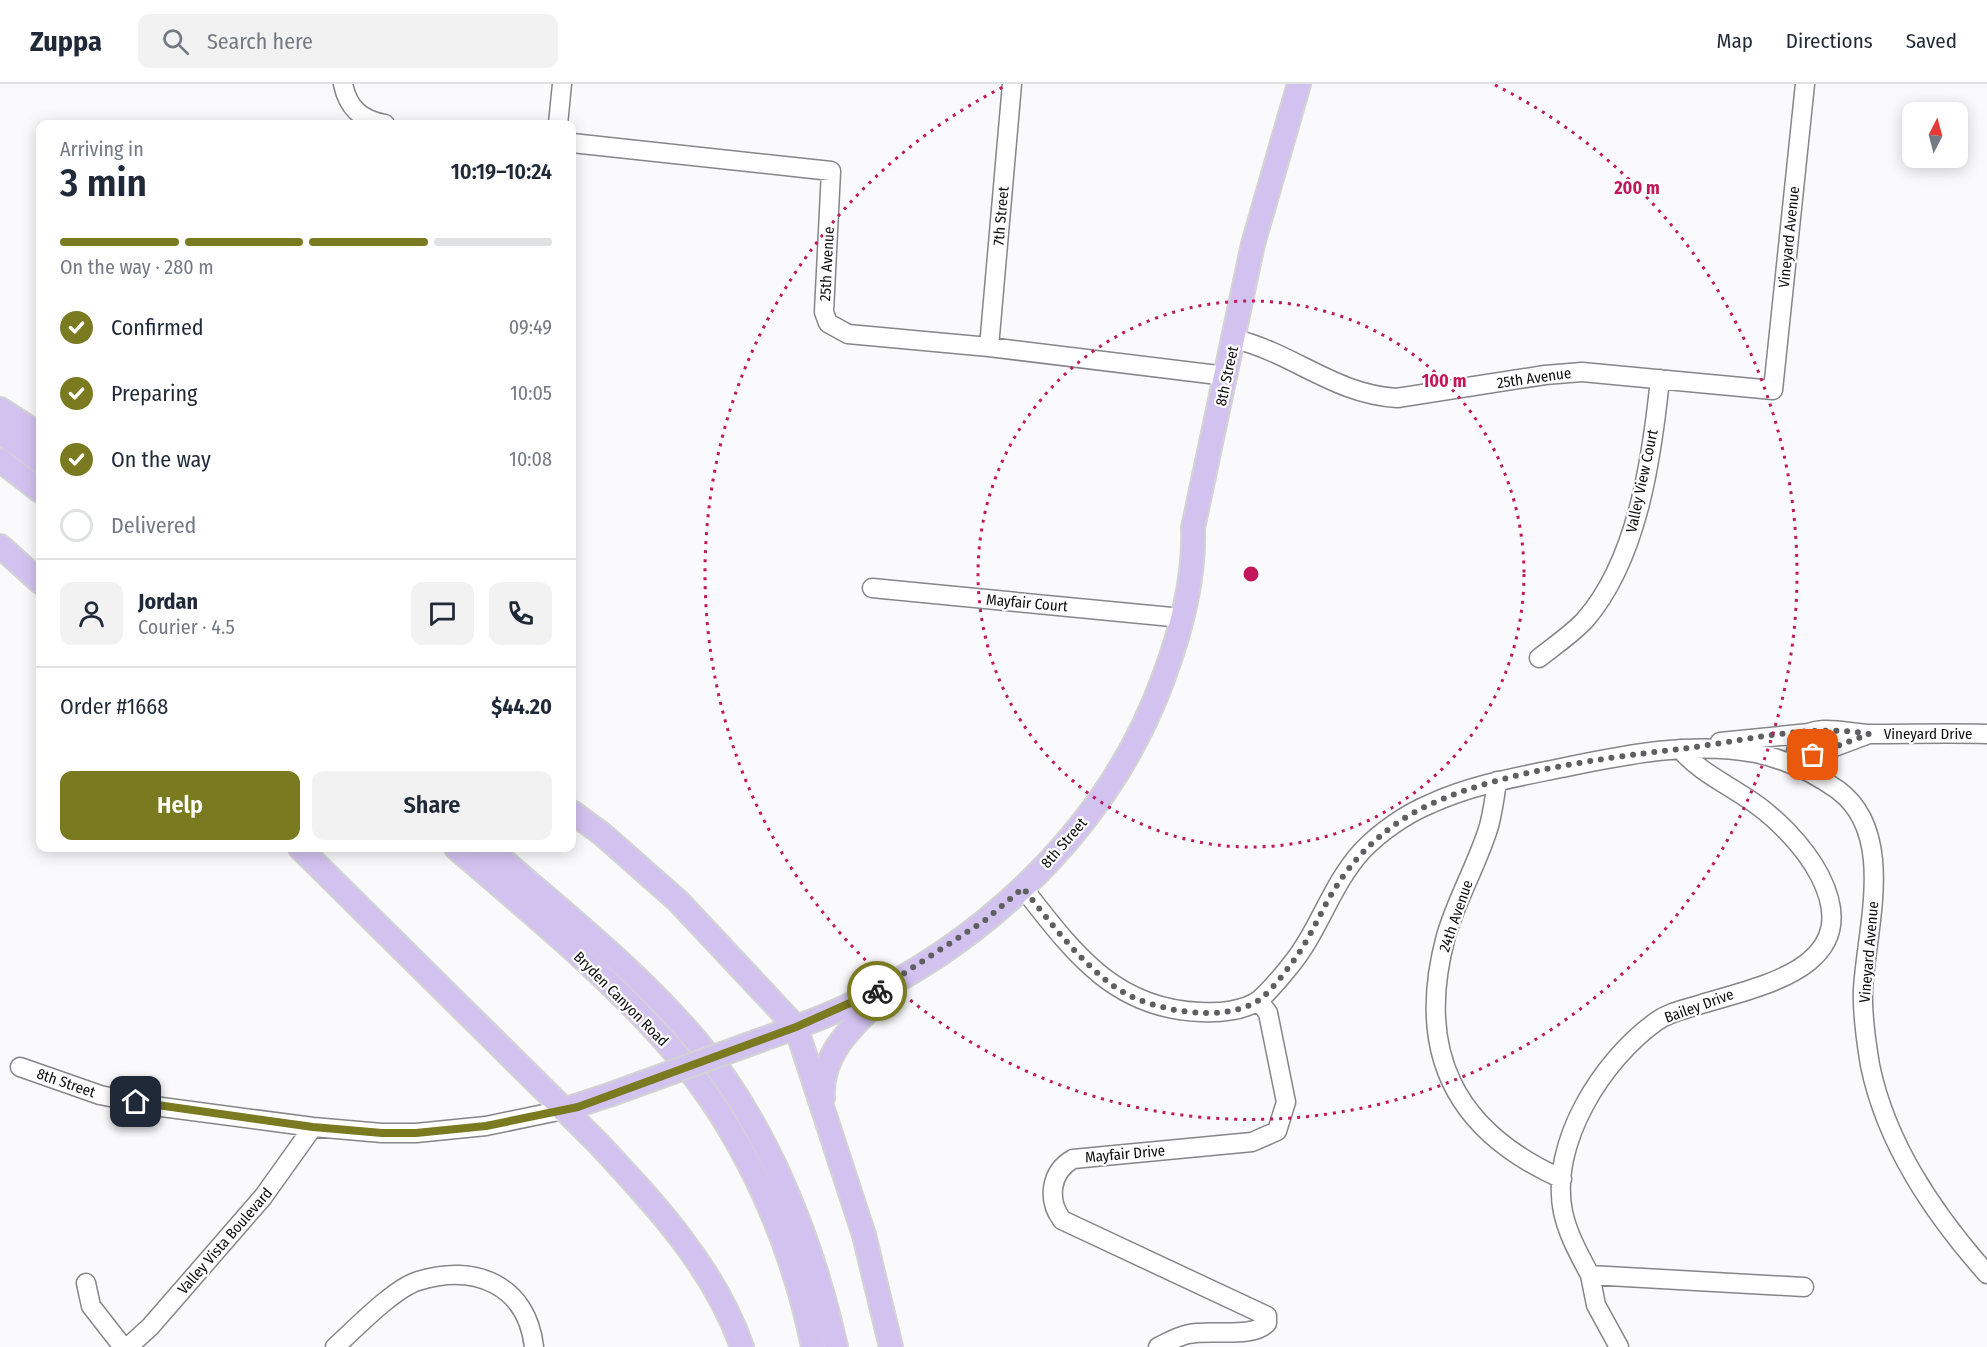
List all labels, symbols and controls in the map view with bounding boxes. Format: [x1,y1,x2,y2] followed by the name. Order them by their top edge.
[138,14,558,68] search box
[30,25,102,58] text: Zuppa
[159,25,192,58] icon: search
[207,28,313,55] text: Search here
[1716,28,1753,54] text: Map
[1786,28,1873,54] text: Directions
[1906,28,1957,54] text: Saved
[1902,102,1968,168] north arrow
[1902,102,1968,168] map controls
[60,137,144,161] text: Arriving in
[451,158,552,185] text: 10:19–10:24
[60,160,147,206] text: 3 min
[1613,177,1660,199] text: 200 m
[1775,185,1803,289] street label: Vineyard Avenue
[989,186,1013,246] street label: 7th Street
[816,226,838,302] street label: 25th Avenue
[60,255,214,279] text: On the way · 280 m
[60,311,93,344] icon: check
[111,314,204,341] text: Confirmed
[509,315,552,339] text: 09:49
[1212,344,1242,408] street label: 8th Street
[1496,364,1572,392] street label: 25th Avenue
[1422,370,1466,392] text: 100 m
[60,377,93,410] icon: check
[111,380,197,407] text: Preparing
[510,381,552,405] text: 10:05
[1622,428,1662,534] street label: Valley View Court
[60,443,93,476] icon: check
[111,446,211,473] text: On the way
[509,447,552,471] text: 10:08
[111,512,196,539] text: Delivered
[1241,564,1261,584] centre of rings
[60,582,123,645] button: person
[411,582,474,645] button: chat
[489,582,552,645] button: phone
[138,588,198,615] text: Jordan
[985,590,1069,616] street label: Mayfair Court
[138,615,235,639] text: Courier · 4.5
[60,693,168,720] text: Order #1668
[491,693,552,720] text: $44.20
[1884,725,1972,743] street label: Vineyard Drive
[1787,729,1838,780] pin
[1796,738,1829,771] icon: bag
[60,771,300,840] button: Help
[312,771,552,840] button: Share
[1037,814,1091,872] street label: 8th Street
[1435,878,1477,954] street label: 24th Avenue
[1856,900,1882,1004] street label: Vineyard Avenue
[570,948,672,1050] street label: Bryden Canyon Road
[847,961,907,1021] courier
[861,975,894,1008] icon: bike
[1662,985,1736,1027] street label: Bailey Drive
[34,1065,98,1101] street label: 8th Street
[110,1076,161,1127] pin
[119,1085,152,1118] icon: home
[1084,1142,1166,1166] street label: Mayfair Drive
[174,1184,276,1298] street label: Valley Vista Boulevard

